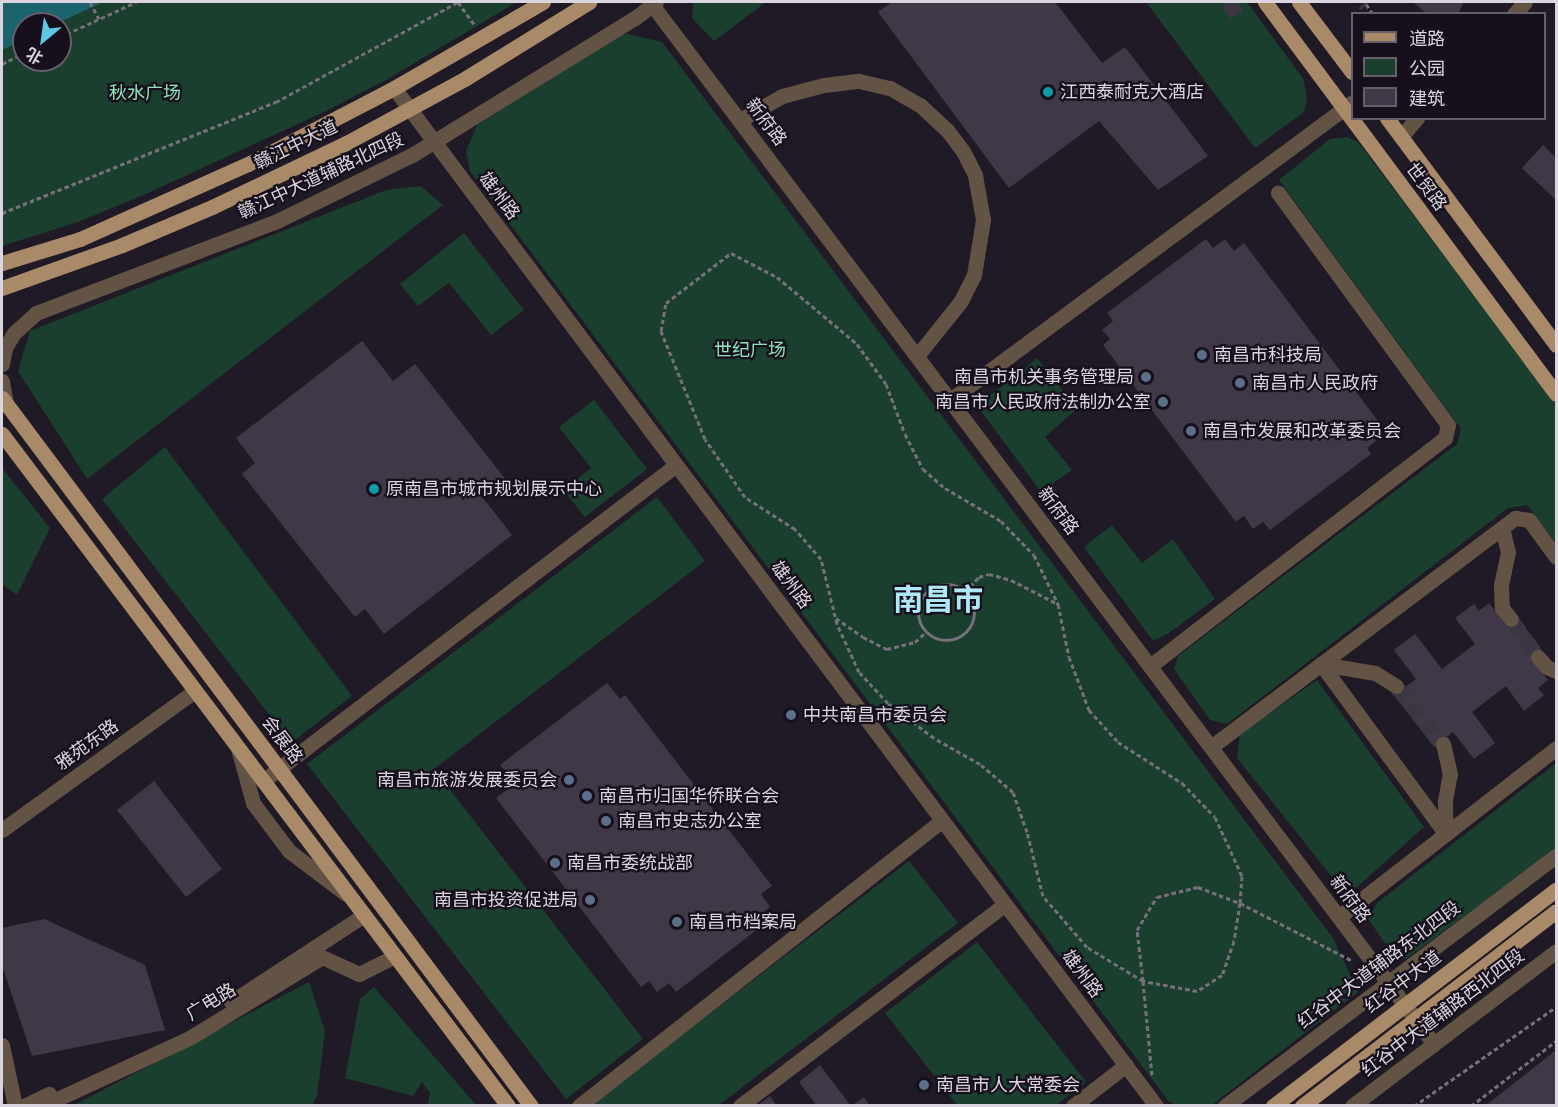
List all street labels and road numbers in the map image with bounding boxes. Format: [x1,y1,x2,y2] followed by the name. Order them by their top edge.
[741,94,791,150] street label: 新府路
[251,116,341,174] street label: 赣江中大道
[235,128,407,224] street label: 赣江中大道辅路北四段
[1401,159,1451,215] street label: 世贸路
[474,168,524,224] street label: 雄州路
[1033,483,1083,539] street label: 新府路
[766,557,816,613] street label: 雄州路
[257,712,307,768] street label: 会展路
[52,715,122,775] street label: 雅苑东路
[1325,871,1375,927] street label: 新府路
[1293,897,1465,1033] street label: 红谷中大道辅路东北四段
[1357,945,1529,1081] street label: 红谷中大道辅路西北四段
[1057,946,1107,1002] street label: 雄州路
[1361,946,1445,1018] street label: 红谷中大道
[182,979,240,1025] street label: 广电路

